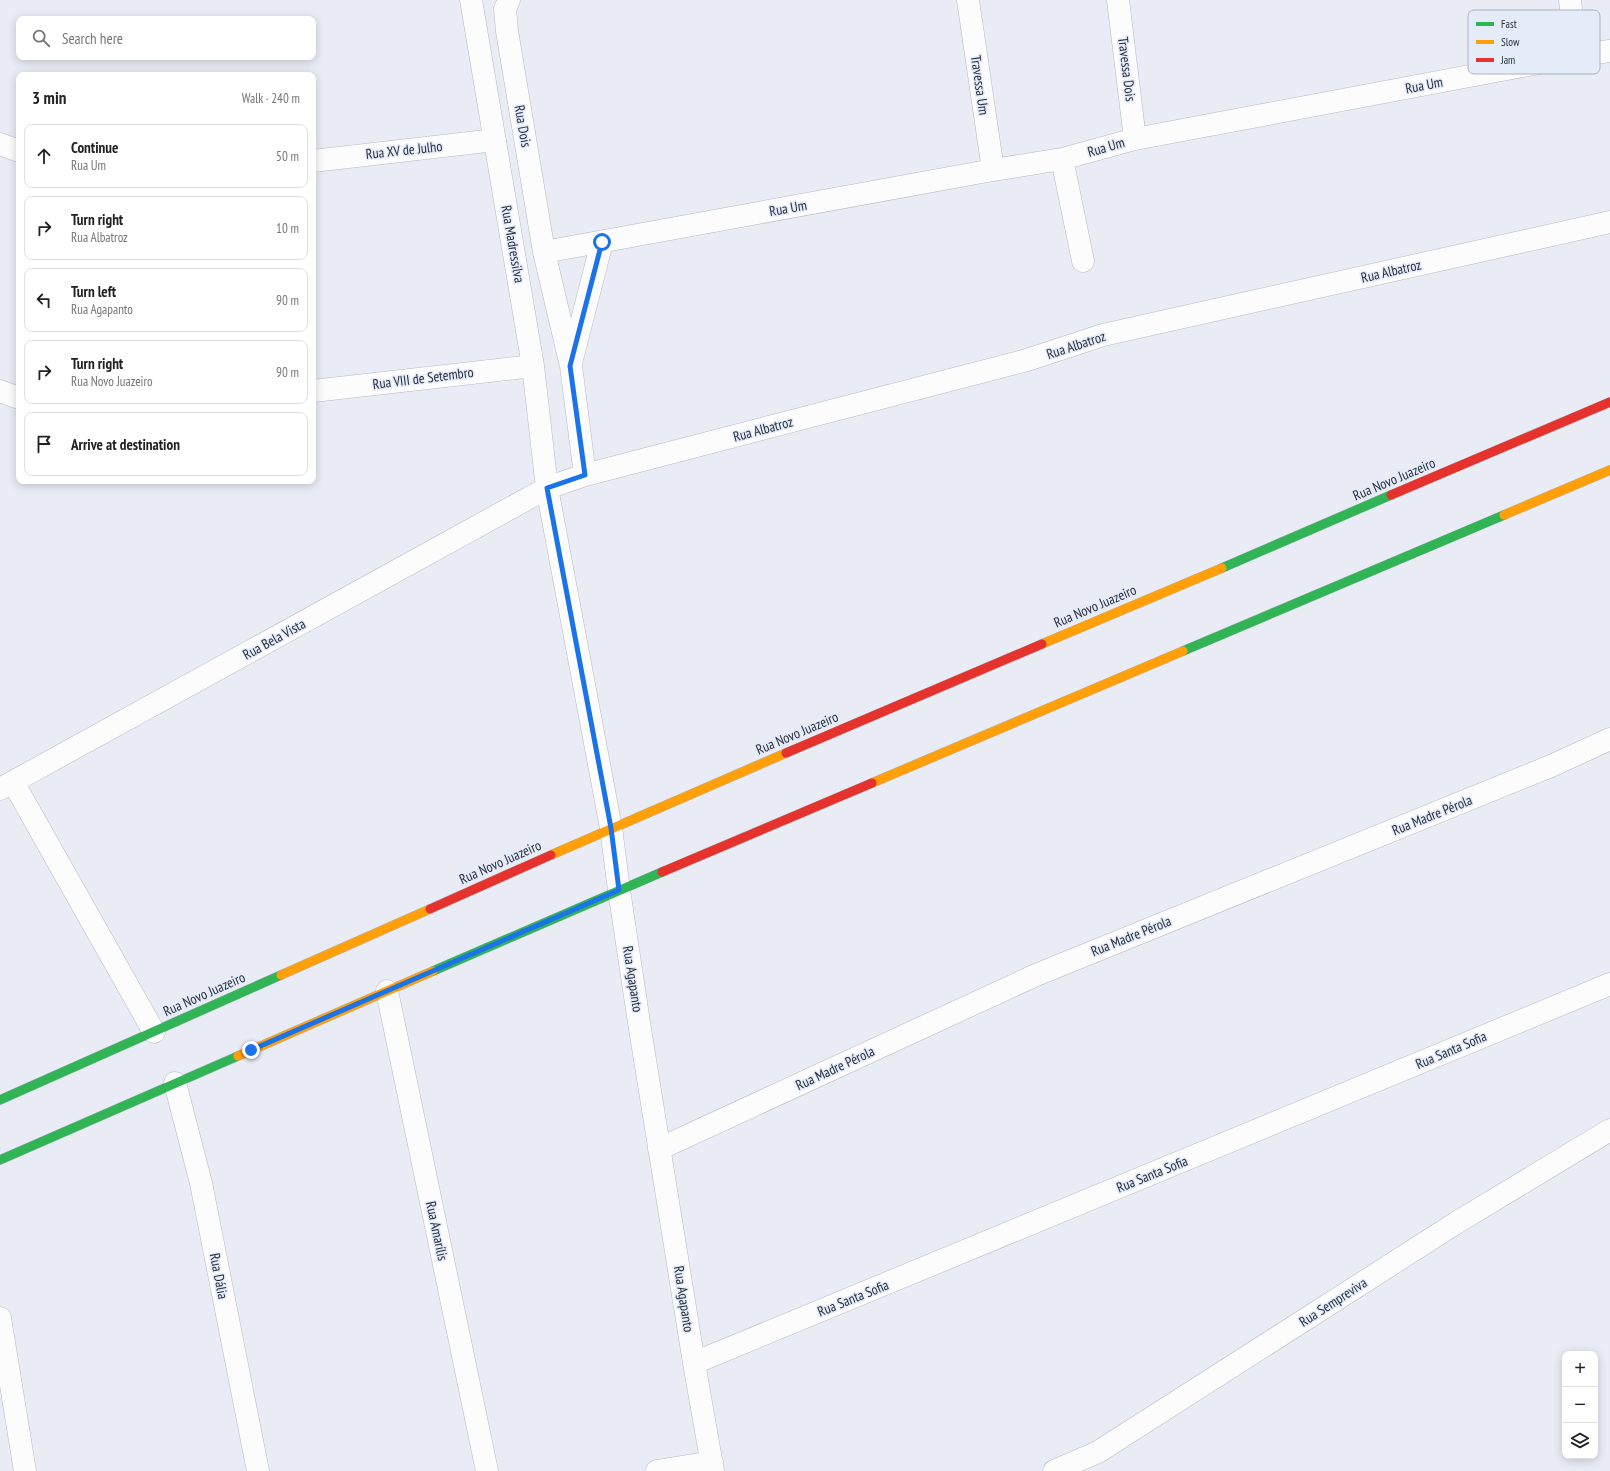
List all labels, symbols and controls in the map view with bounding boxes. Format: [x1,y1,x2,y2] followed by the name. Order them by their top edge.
[1468,10,1600,74] legend
[16,16,316,60] search box
[1501,17,1517,31] text: Fast
[30,27,52,49] icon: search
[62,29,123,48] text: Search here
[1501,35,1520,49] text: Slow
[1114,36,1140,103] street label: Travessa Dois
[1500,53,1515,67] text: Jam
[967,54,993,116] street label: Travessa Um
[1404,73,1444,97] street label: Rua Um
[32,87,66,109] text: 3 min
[242,90,300,107] text: Walk · 240 m
[510,103,536,149] street label: Rua Dois
[1085,133,1127,161] street label: Rua Um
[365,137,443,163] street label: Rua XV de Julho
[71,138,118,157] text: Continue
[33,145,55,167] icon: ahead
[276,148,299,165] text: 50 m
[71,157,106,174] text: Rua Um
[768,196,808,220] street label: Rua Um
[497,204,529,284] street label: Rua Madressilva
[71,210,123,229] text: Turn right
[33,217,55,239] icon: right
[276,220,299,237] text: 10 m
[71,229,128,246] text: Rua Albatroz
[593,233,611,251] route start
[1359,255,1423,287] street label: Rua Albatroz
[71,282,116,301] text: Turn left
[33,289,55,311] icon: left
[276,292,299,309] text: 90 m
[71,301,133,318] text: Rua Agapanto
[1044,327,1108,363] street label: Rua Albatroz
[71,354,123,373] text: Turn right
[33,361,55,383] icon: right
[372,363,474,393] street label: Rua VIII de Setembro
[276,364,299,381] text: 90 m
[71,373,153,390] text: Rua Novo Juazeiro
[731,412,795,446] street label: Rua Albatroz
[33,433,55,455] icon: arrive
[71,435,180,454] text: Arrive at destination
[1350,454,1438,504] street label: Rua Novo Juazeiro
[1051,581,1139,631] street label: Rua Novo Juazeiro
[239,614,309,664] street label: Rua Bela Vista
[753,708,841,758] street label: Rua Novo Juazeiro
[1389,791,1475,839] street label: Rua Madre Pérola
[456,836,544,888] street label: Rua Novo Juazeiro
[1088,912,1174,960] street label: Rua Madre Pérola
[619,945,647,1013] street label: Rua Agapanto
[160,968,248,1020] street label: Rua Novo Juazeiro
[1413,1027,1489,1073] street label: Rua Santa Sofia
[242,1041,260,1059] route end
[793,1042,877,1094] street label: Rua Madre Pérola
[1114,1152,1190,1196] street label: Rua Santa Sofia
[422,1200,452,1263] street label: Rua Amarílis
[206,1252,232,1300] street label: Rua Dália
[670,1265,698,1333] street label: Rua Agapanto
[1296,1273,1370,1331] street label: Rua Sempreviva
[815,1276,891,1320] street label: Rua Santa Sofia
[1562,1351,1598,1459] map controls
[1562,1351,1598,1387] button: +
[1562,1387,1598,1423] button: −
[1562,1423,1598,1459] button: layers

